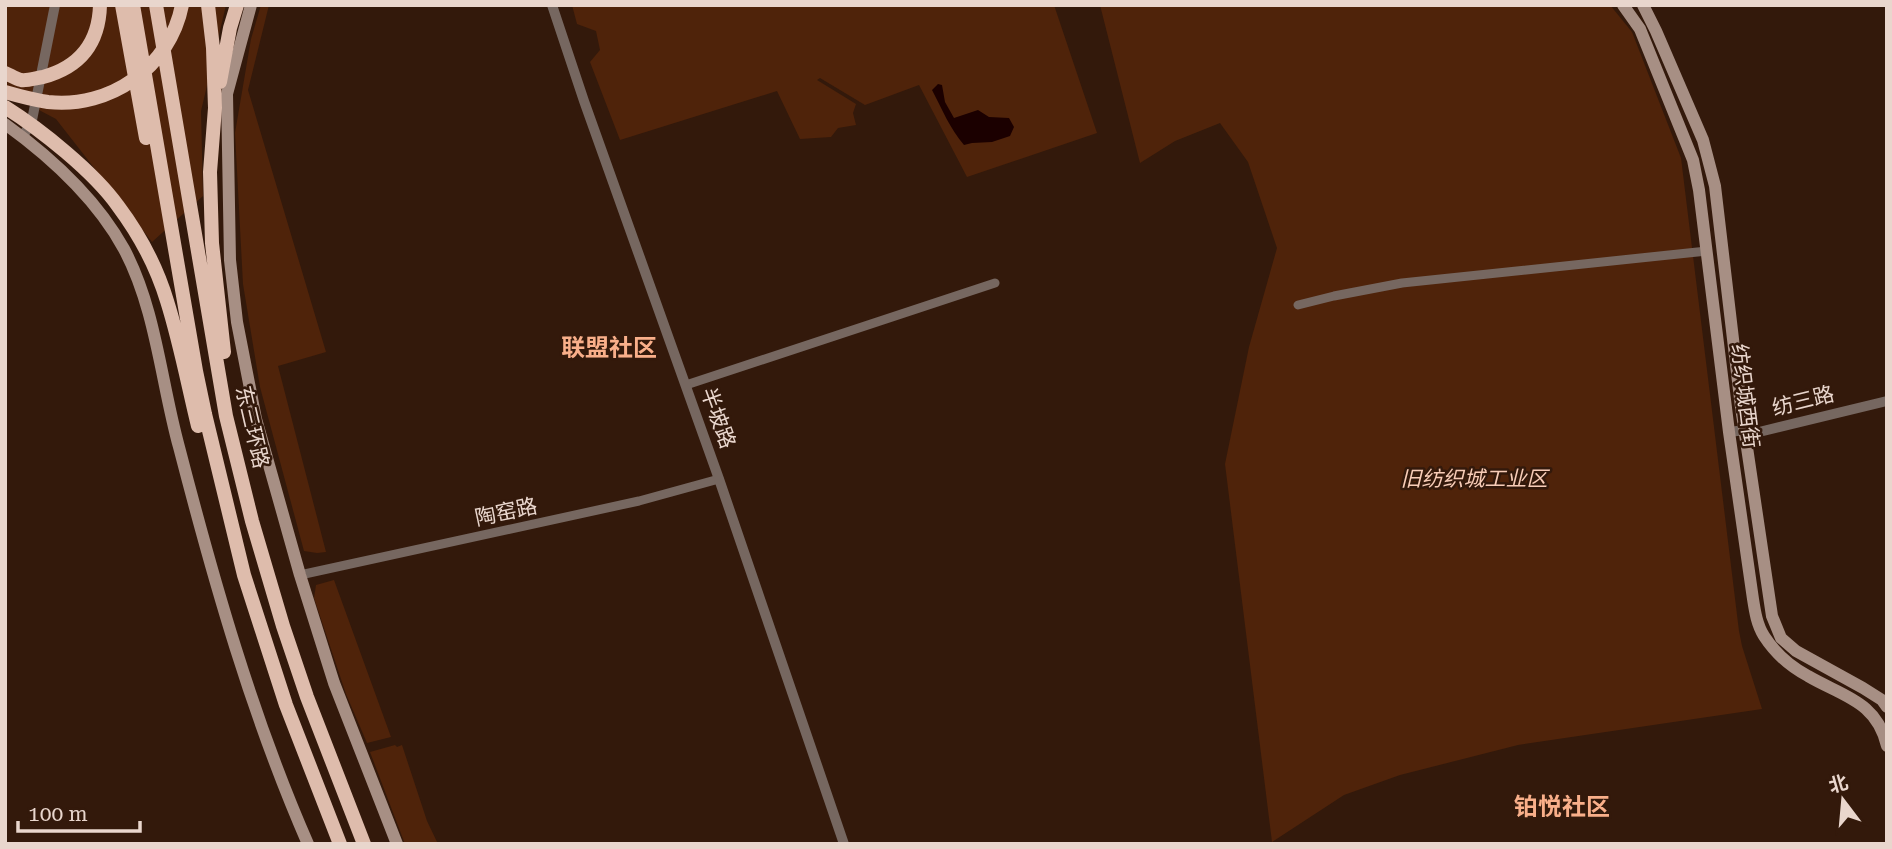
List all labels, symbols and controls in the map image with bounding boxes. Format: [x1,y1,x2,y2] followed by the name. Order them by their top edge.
[561,334,657,362] district label: 联盟社区
[1727,342,1763,450] street label: 纺织城西街
[1770,382,1836,420] street label: 纺三路
[231,383,273,471] street label: 东三环路
[696,384,740,452] street label: 半坡路
[1401,467,1550,491] park label: 旧纺织城工业区
[473,494,539,530] street label: 陶窑路
[1808,765,1878,835] north arrow
[1826,770,1851,798] text: 北
[18,790,140,834] scale bar
[1514,793,1610,821] district label: 铂悦社区
[28,802,88,826] text: 100 m

